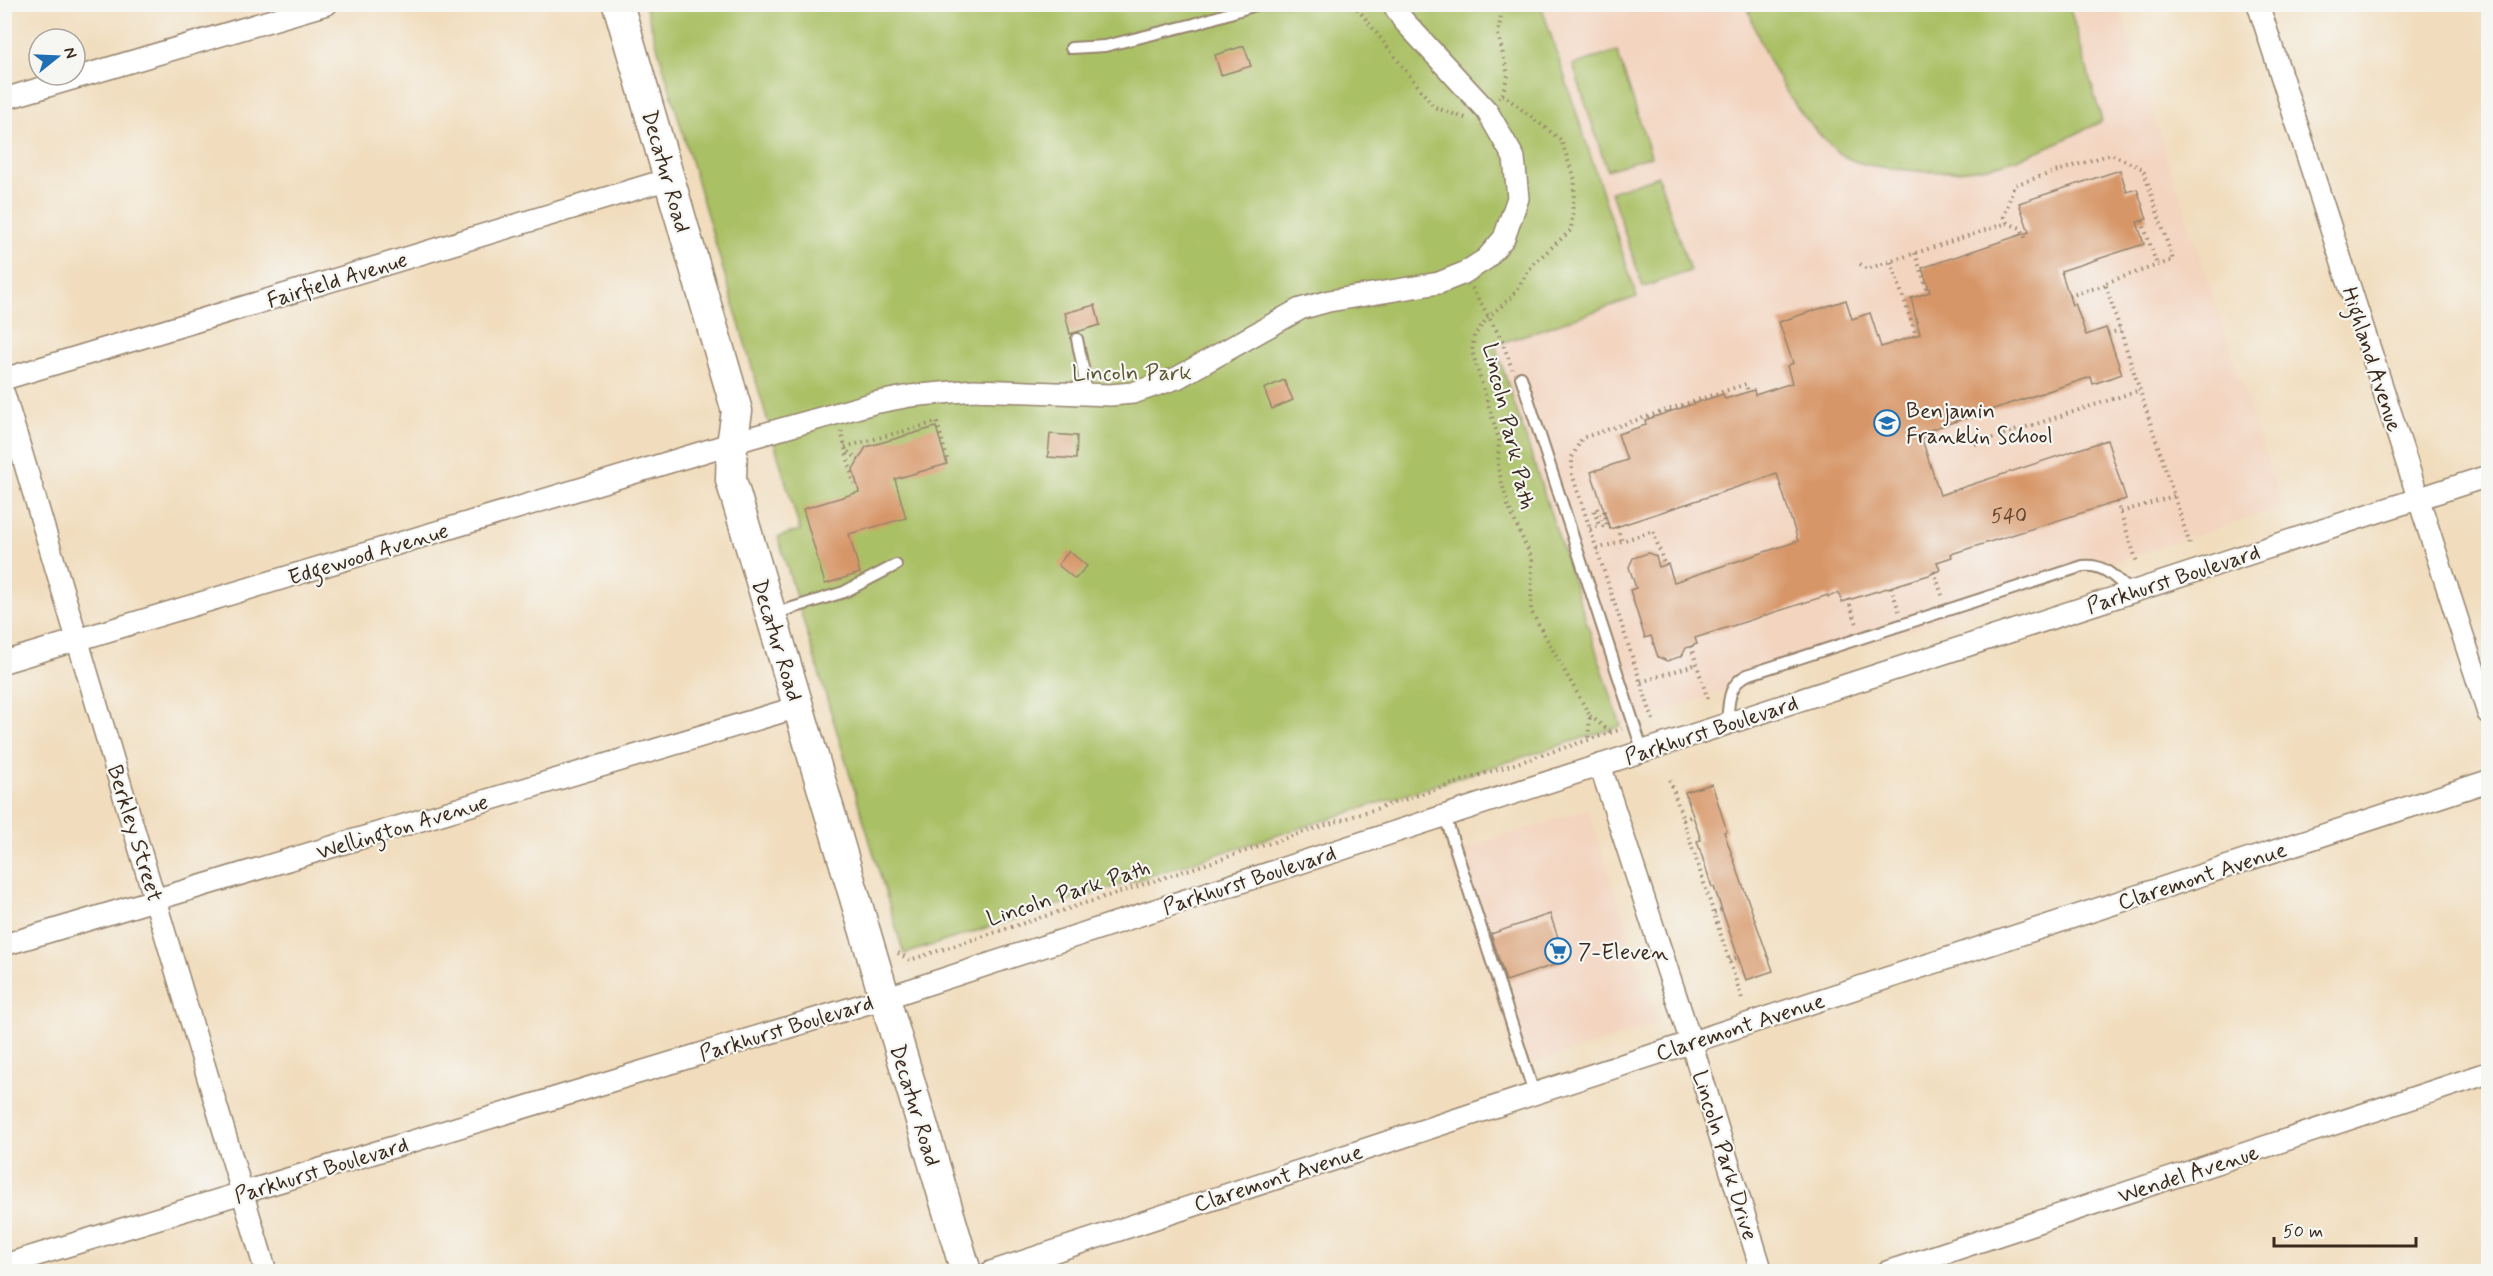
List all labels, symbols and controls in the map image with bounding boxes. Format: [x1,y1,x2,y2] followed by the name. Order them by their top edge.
[27,27,87,87] north arrow
[58,45,81,61] text: N
[634,107,696,236] street label: Decatur Road
[264,246,411,316] street label: Fairfield Avenue
[2332,284,2408,437] street label: Highland Avenue
[1475,340,1541,512] street label: Lincoln Park Path
[1072,360,1192,388] park label: Lincoln Park
[1906,398,2053,451] place label: Benjamin Franklin School
[1872,408,1902,438] school or university icon: Benjamin Franklin School
[1991,503,2027,530] house number: 540
[285,517,453,595] street label: Edgewood Avenue
[2083,539,2264,621] street label: Parkhurst Boulevard
[744,576,808,705] street label: Decatur Road
[1621,690,1802,772] street label: Parkhurst Boulevard
[100,762,168,906] street label: Berkley Street
[313,788,493,870] street label: Wellington Avenue
[2115,836,2291,917] street label: Claremont Avenue
[1159,840,1340,922] street label: Parkhurst Boulevard
[983,854,1154,933] street label: Lincoln Park Path
[1543,936,1573,966] supermarket icon: 7-Eleven
[1578,939,1668,967] place label: 7-Eleven
[1653,987,1829,1068] street label: Claremont Avenue
[696,989,877,1069] street label: Parkhurst Boulevard
[882,1041,946,1170] street label: Decatur Road
[1685,1067,1763,1244] street label: Lincoln Park Drive
[231,1131,412,1211] street label: Parkhurst Boulevard
[1191,1138,1367,1219] street label: Claremont Avenue
[2115,1139,2262,1211] street label: Wendel Avenue
[2274,1210,2416,1248] scale bar
[2283,1220,2323,1244] text: 50 m

